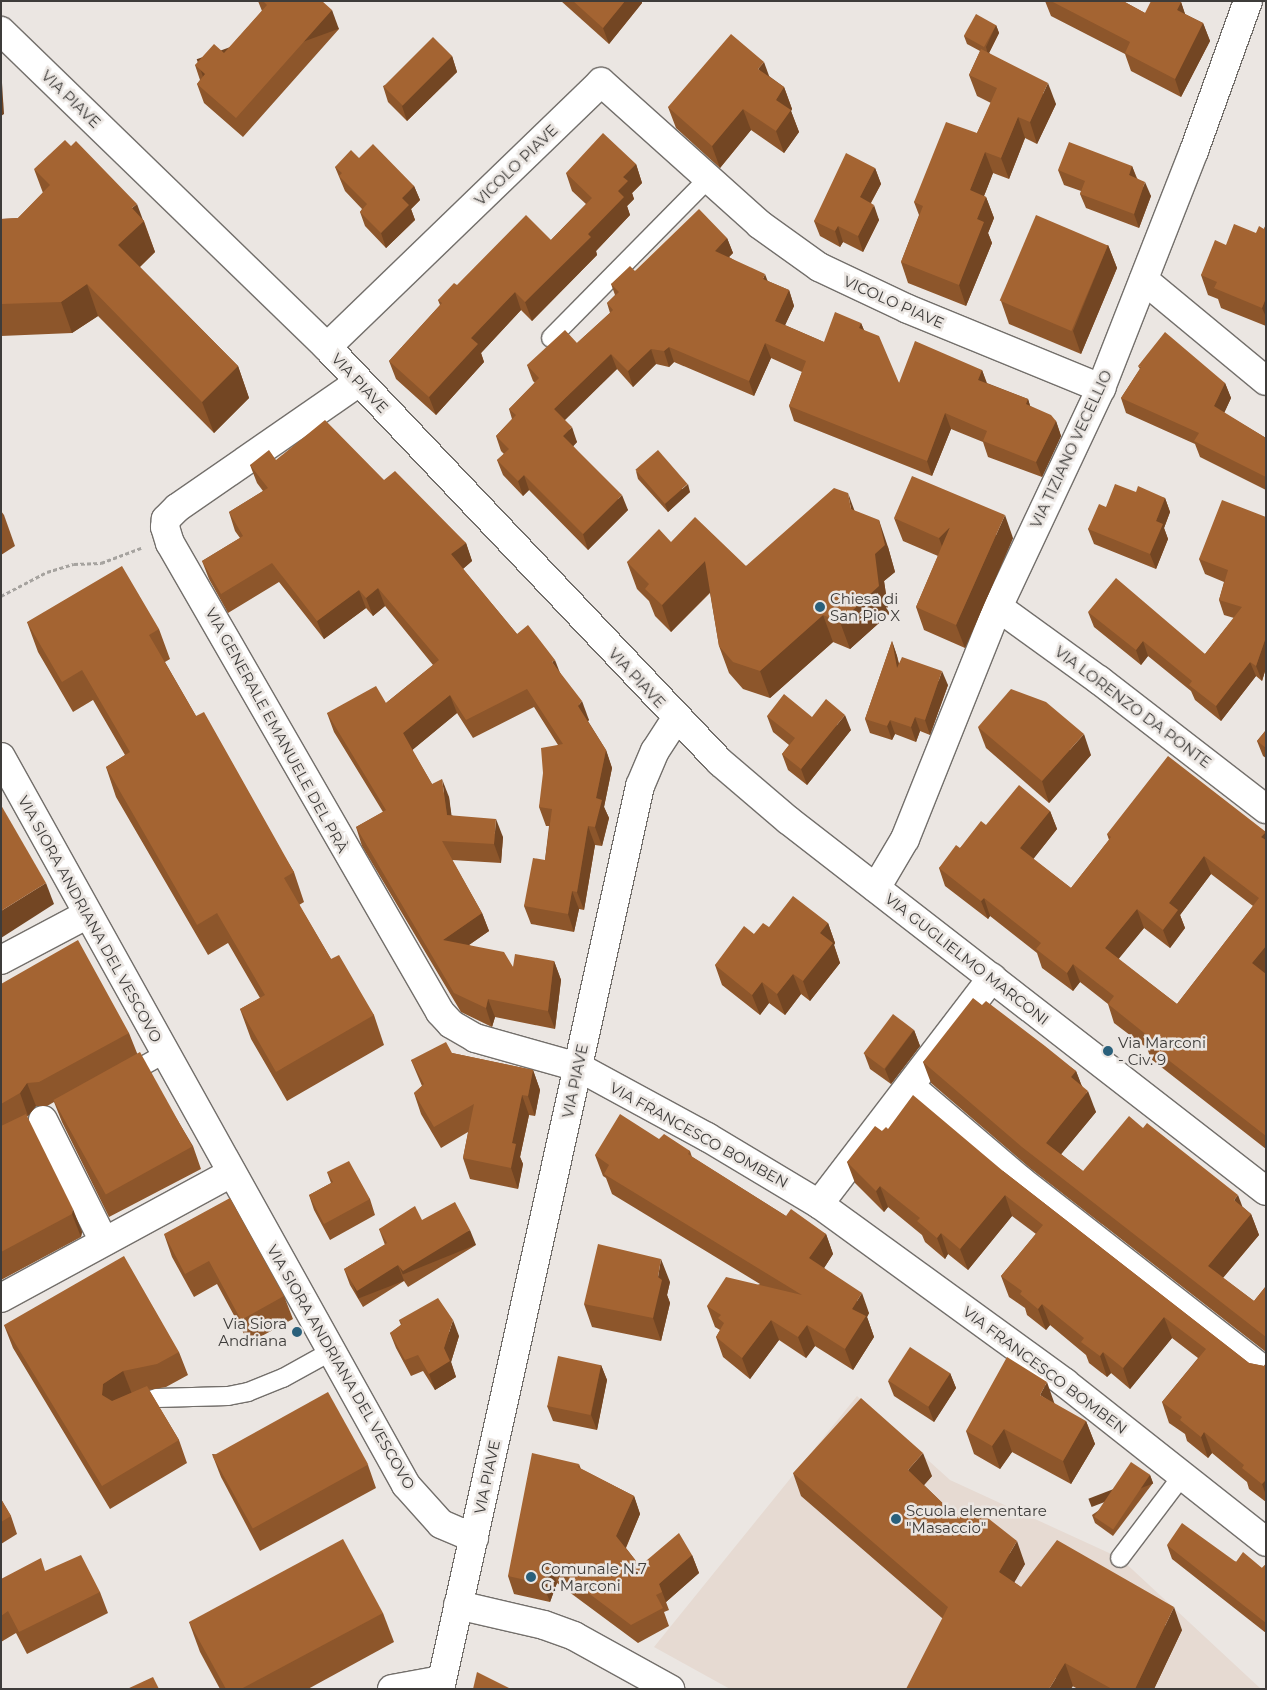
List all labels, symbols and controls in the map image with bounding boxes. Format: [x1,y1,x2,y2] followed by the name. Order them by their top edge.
[38,66,104,132] street label: VIA PIAVE
[471,121,561,209] street label: VICOLO PIAVE
[841,272,947,332] street label: VICOLO PIAVE
[328,349,392,417] street label: VIA PIAVE
[1026,367,1116,531] street label: VIA TIZIANO VECELLIO
[830,589,900,624] place label: Chiesa di San Pio X
[814,601,826,613] marker: Chiesa di San Pio X
[202,604,352,856] street label: VIA GENERALE EMANUELE DEL PRÀ
[1051,642,1215,772] street label: VIA LORENZO DA PONTE
[605,644,669,712] street label: VIA PIAVE
[14,792,166,1046] street label: VIA SIORA ANDRIANA DEL VESCOVO
[881,889,1053,1029] street label: VIA GUGLIELMO MARCONI
[1118,1033,1206,1068] place label: Via Marconi - Civ. 9
[558,1042,592,1120] street label: VIA PIAVE
[1102,1045,1114,1057] marker: Via Marconi - Civ. 9
[607,1078,791,1192] street label: VIA FRANCESCO BOMBEN
[263,1241,419,1493] street label: VIA SIORA ANDRIANA DEL VESCOVO
[959,1302,1131,1438] street label: VIA FRANCESCO BOMBEN
[218,1314,287,1349] place label: Via Siora Andriana
[291,1326,303,1338] marker: Via Siora Andriana
[470,1438,504,1516] street label: VIA PIAVE
[906,1501,1047,1536] place label: Scuola elementare "Masaccio"
[890,1513,902,1525] marker: Scuola elementare "Masaccio"
[541,1559,647,1594] place label: Comunale N.7 G. Marconi
[525,1571,537,1583] marker: Comunale N.7 G. Marconi

